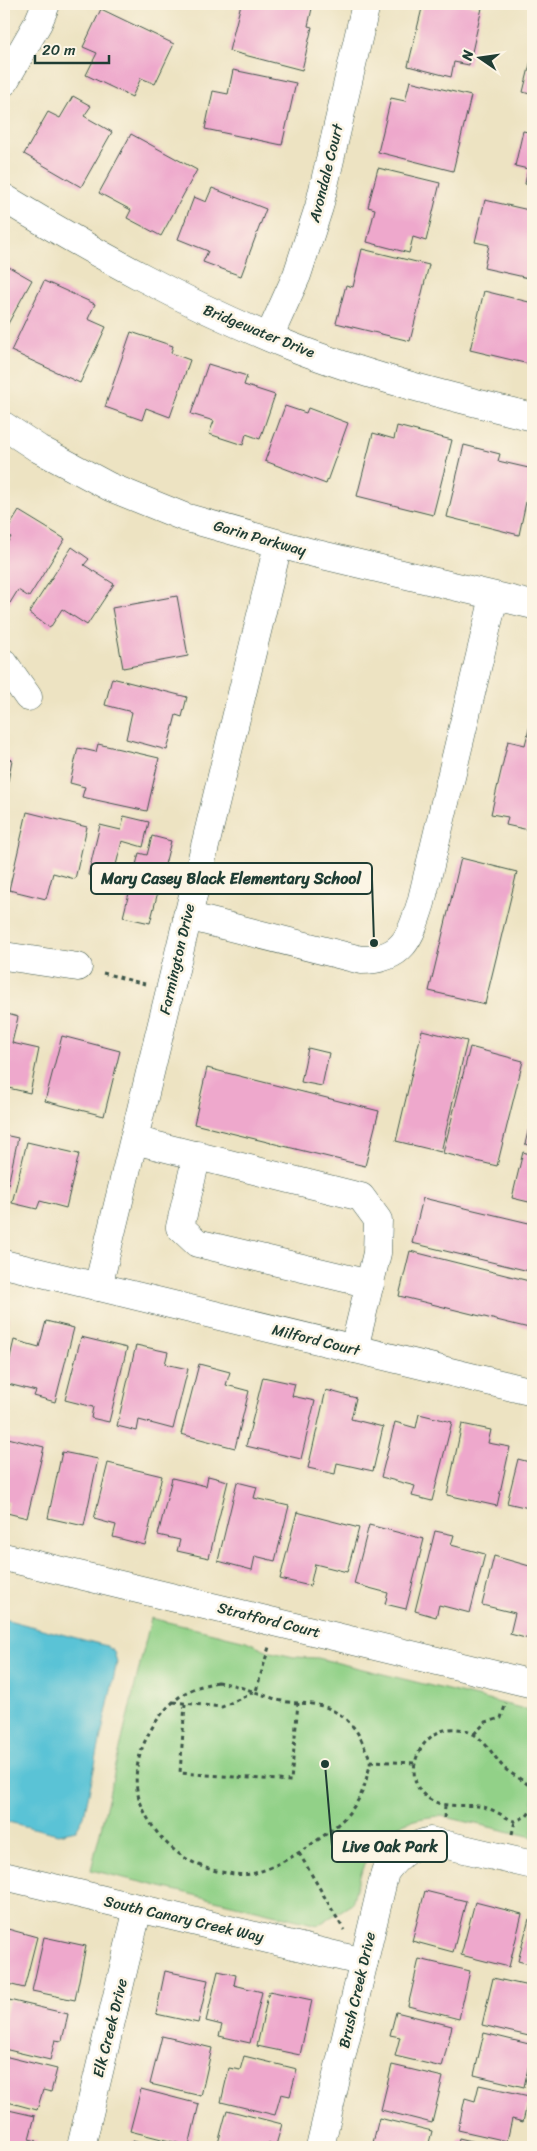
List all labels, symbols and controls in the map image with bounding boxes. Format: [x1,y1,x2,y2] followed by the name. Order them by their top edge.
[35,32,109,64] scale bar
[454,32,504,82] north arrow
[42,37,76,63] text: 20 m
[454,47,481,64] text: N
[301,120,351,226] street label: Avondale Court
[199,297,319,365] street label: Bridgewater Drive
[211,512,310,564] street label: Garin Parkway
[91,863,372,894] callout: Mary Casey Black Elementary School
[100,864,362,893] text: Mary Casey Black Elementary School
[152,901,202,1017] street label: Farmington Drive
[269,1317,364,1364] street label: Milford Court
[215,1595,324,1645] street label: Stratford Court
[332,1831,447,1862] callout: Live Oak Park
[342,1832,438,1861] text: Live Oak Park
[102,1888,267,1950] street label: South Canary Creek Way
[331,1929,383,2051] street label: Brush Creek Drive
[85,1975,135,2080] street label: Elk Creek Drive

